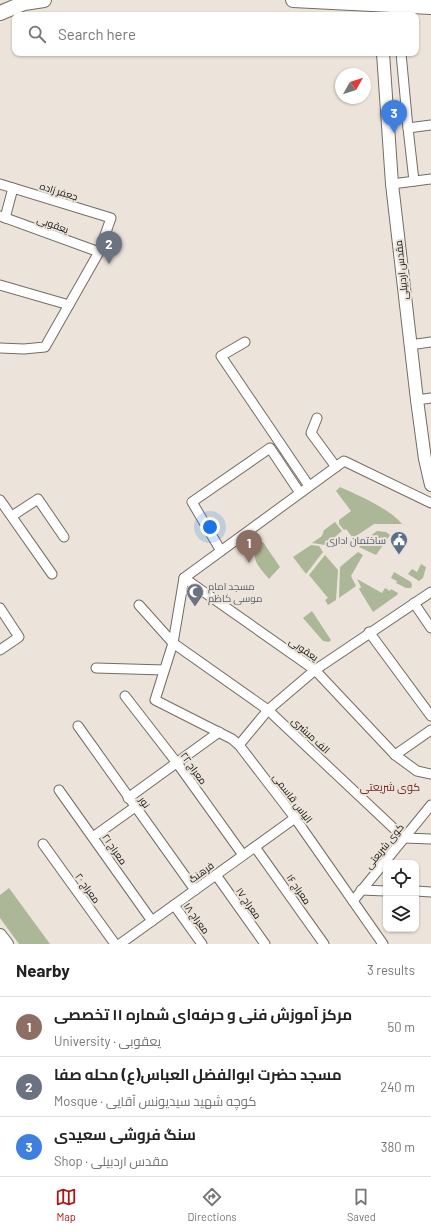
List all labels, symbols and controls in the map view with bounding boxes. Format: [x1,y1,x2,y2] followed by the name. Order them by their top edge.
[12,12,419,56] search box
[26,23,48,45] icon: search
[58,25,136,43] text: Search here
[335,68,371,104] north arrow
[381,100,407,133] pin: 3
[38,180,80,202] street label: جعفر زاده
[35,213,71,236] street label: یعقوبی
[96,231,122,264] pin: 2
[392,239,411,300] street label: مقدس اردبیلی
[200,517,220,537] your location
[236,530,262,563] pin: 1
[389,530,409,555] public building icon: ساختمان اداری
[326,534,386,547] place label: ساختمان اداری
[208,580,263,606] place label: مسجد امام موسی کاظم
[185,582,205,607] mosque icon: مسجد امام موسی کاظم
[287,635,321,664] street label: یعقوبی
[289,714,333,756] street label: الف مبشری
[178,750,210,787] street label: معراج ۲۲
[270,771,315,826] street label: الیاس قاسمی
[360,780,420,794] district label: کوی شریعتی
[136,793,153,810] street label: نور
[362,821,407,872] street label: کوی شریعتی
[99,831,130,867] street label: معراج ۲۱
[186,859,216,885] street label: فرهنگ
[383,860,419,932] map controls
[383,860,419,896] button: locate
[72,871,103,906] street label: معراج ۲۰
[283,872,314,907] street label: معراج ۱۶
[233,885,264,922] street label: معراج ۱۷
[383,896,419,932] button: layers
[181,900,212,937] street label: معراج ۱۸
[16,960,70,980] text: Nearby
[367,962,415,978] text: 3 results
[54,1005,352,1023] text: مرکز آموزش فنی و حرفه‌ای شماره ۱۱ تخصصی
[27,1019,31,1035] text: 1
[388,1019,415,1035] text: 50 m
[54,1033,161,1049] text: University · یعقوبی
[54,1065,342,1083] text: مسجد حضرت ابوالفضل العباس(ع) محله صفا
[25,1079,33,1095] text: 2
[380,1079,415,1095] text: 240 m
[54,1093,256,1109] text: Mosque · کوچه شهید سیدیونس آقایی
[54,1125,196,1143] text: سنگ فروشی سعیدی
[25,1139,33,1155] text: 3
[381,1139,415,1155] text: 380 m
[54,1153,169,1169] text: Shop · مقدس اردبیلی
[55,1186,77,1223] tab: Map
[187,1186,237,1223] tab: Directions
[347,1186,376,1223] tab: Saved

